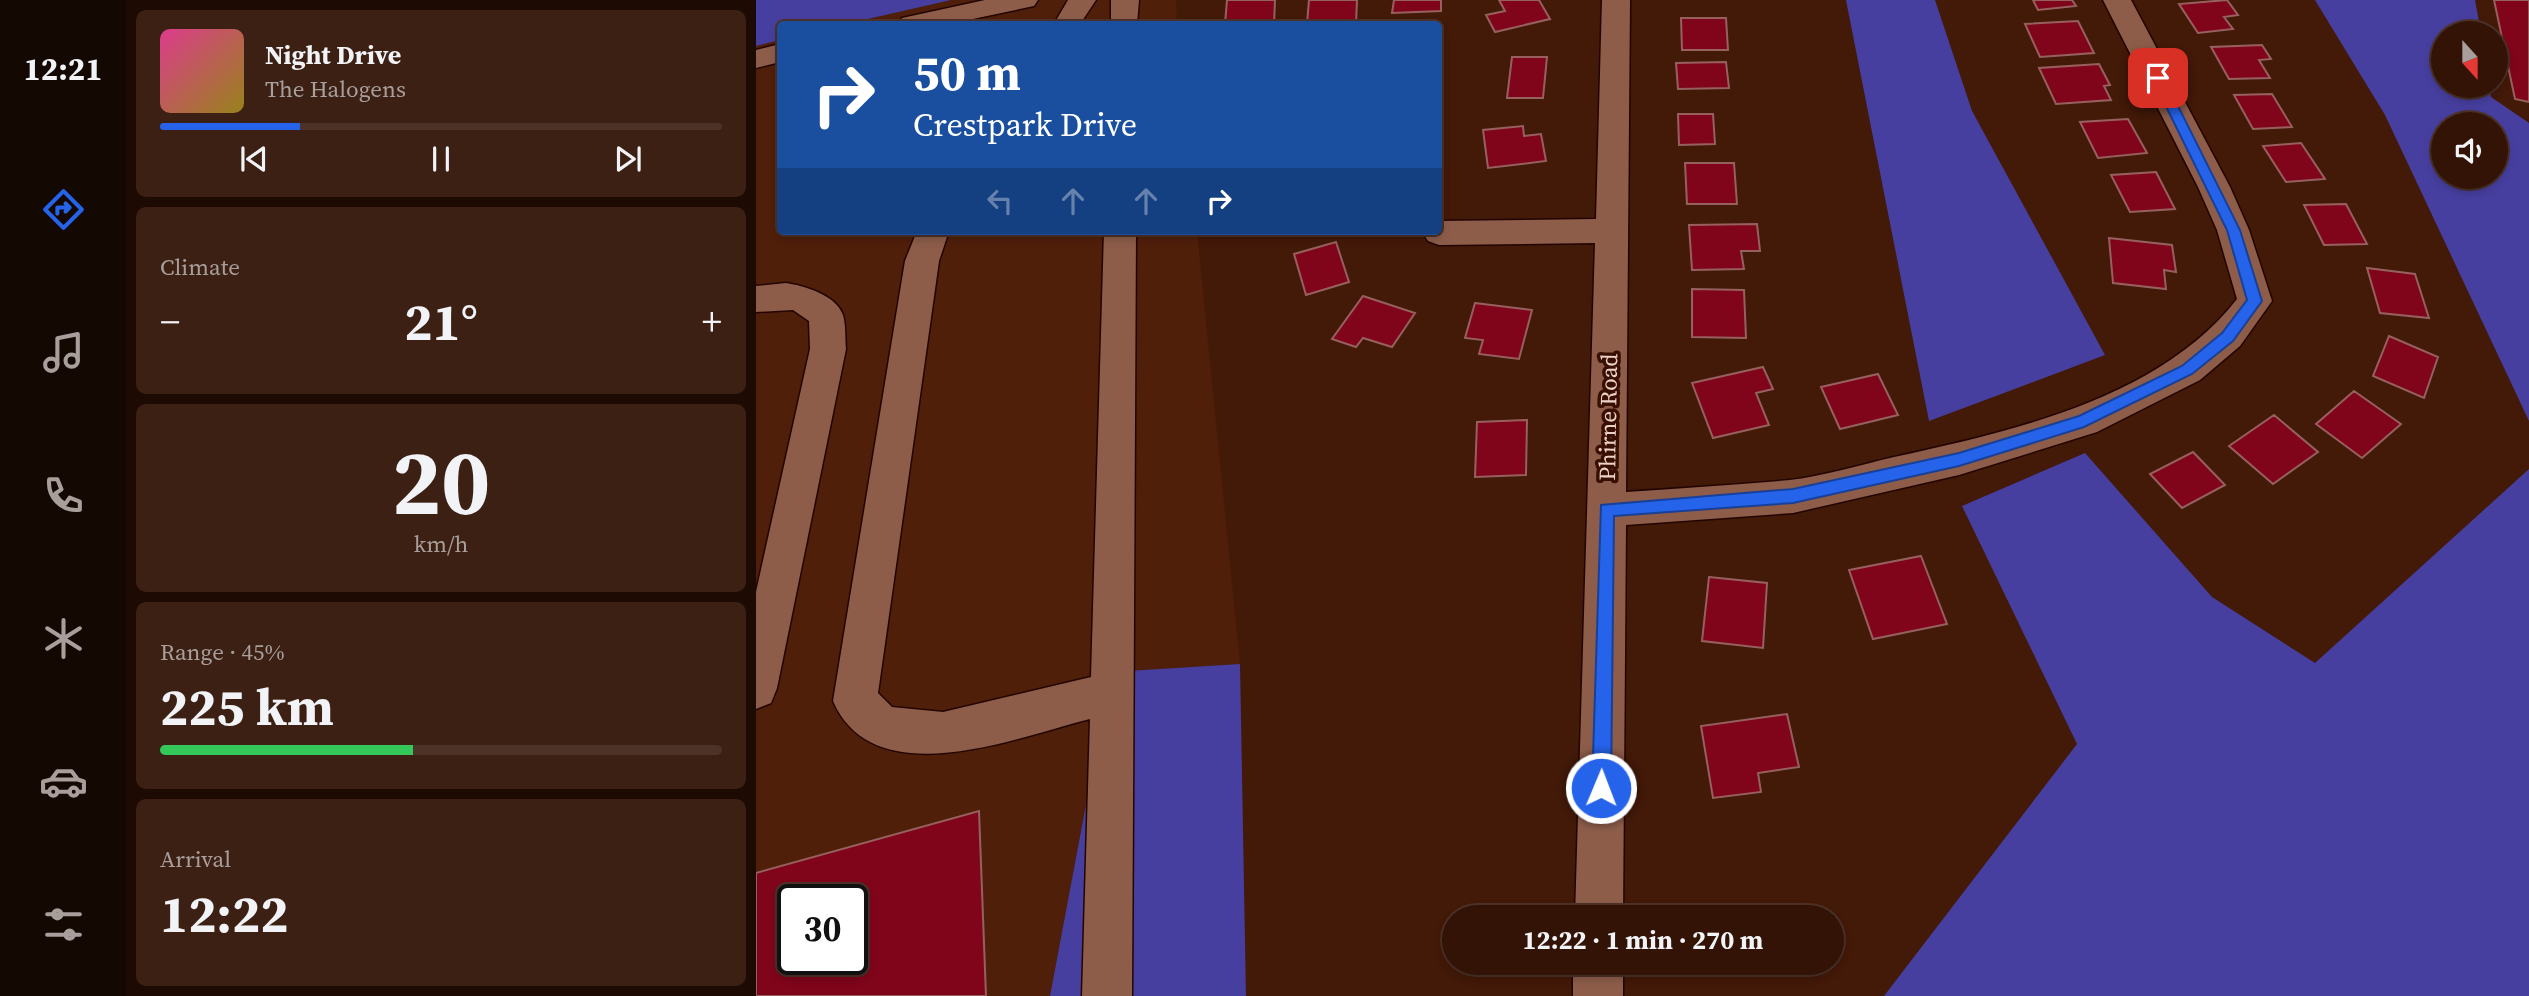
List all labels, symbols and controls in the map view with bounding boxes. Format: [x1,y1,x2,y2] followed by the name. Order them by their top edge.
[2431,21,2508,98] north arrow
[2431,21,2508,189] map controls
[265,37,401,73] text: Night Drive
[913,39,1021,106] text: 50 m
[24,47,102,91] text: 12:21
[2128,48,2188,108] pin
[798,49,889,140] icon: right
[2139,59,2177,97] icon: arrive
[265,73,406,105] text: The Halogens
[913,103,1137,147] text: Crestpark Drive
[2431,112,2508,189] button: sound
[235,140,273,178] icon: previous
[422,140,460,178] icon: pause
[609,140,647,178] icon: next
[981,182,1019,220] icon: left
[1054,182,1092,220] icon: ahead
[1127,182,1165,220] icon: ahead
[1200,182,1238,220] icon: right
[39,185,88,234] icon: directions
[160,251,240,283] text: Climate
[404,286,478,357] text: 21°
[160,296,180,348] text: −
[702,296,722,348] text: +
[39,328,88,377] icon: music
[1591,353,1625,481] street label: Phirne Road
[392,420,490,544] text: 20
[39,471,88,520] icon: phone
[414,528,468,560] text: km/h
[39,614,88,663] icon: climate
[160,636,285,668] text: Range · 45%
[160,671,334,742] text: 225 km
[1564,751,1638,825] position arrow
[39,757,88,806] icon: car
[160,843,231,875] text: Arrival
[160,878,288,949] text: 12:22
[777,884,868,975] speed limit sign: 30
[39,900,88,949] icon: filters
[1523,922,1763,958] text: 12:22 · 1 min · 270 m

